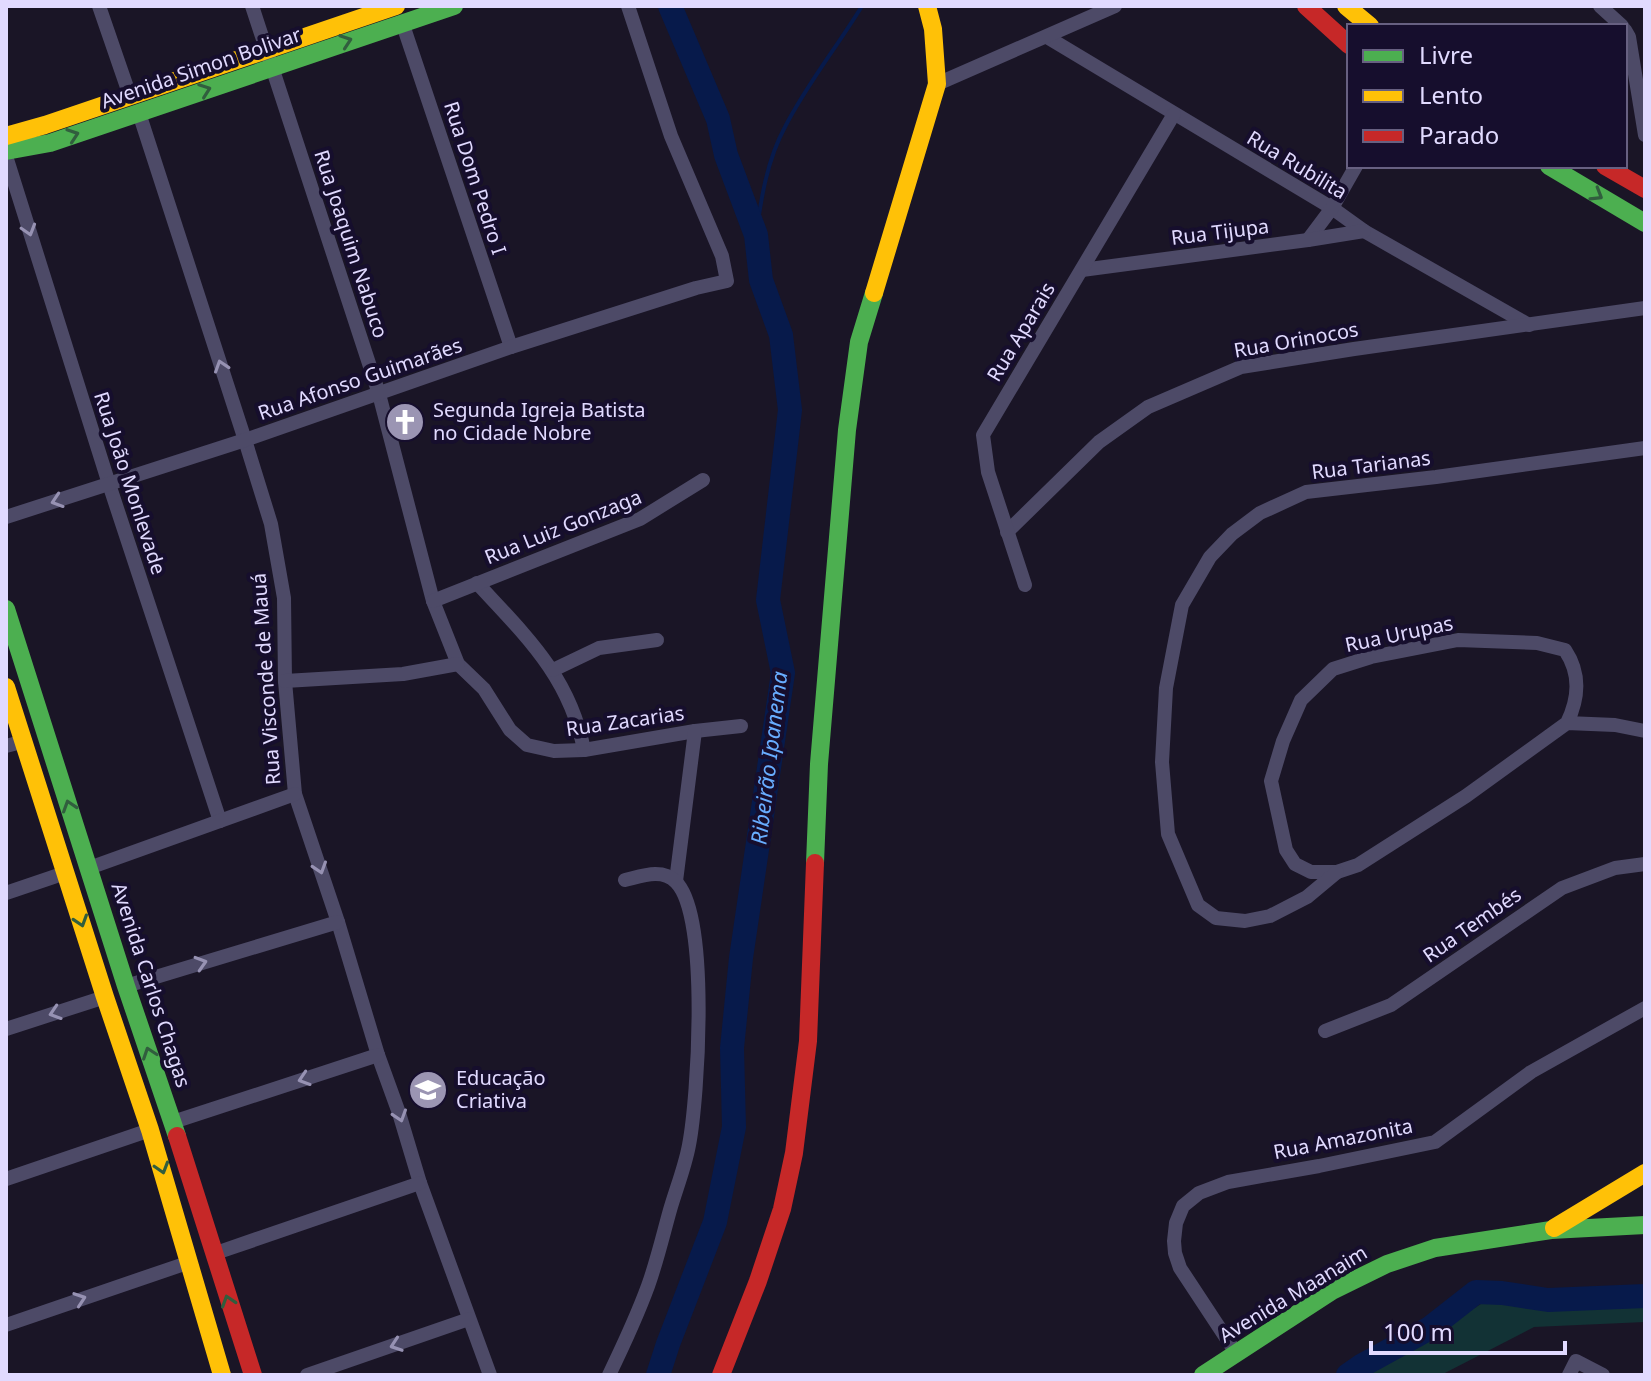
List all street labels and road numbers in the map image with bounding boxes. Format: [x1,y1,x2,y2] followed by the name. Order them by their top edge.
[97,21,305,114] street label: Avenida Simon Bolivar
[438,98,513,258] street label: Rua Dom Pedro I
[1242,124,1352,205] street label: Rua Rubilita
[308,146,395,341] street label: Rua Joaquim Nabuco
[1169,212,1270,251] street label: Rua Tijupa
[980,277,1061,386] street label: Rua Aparais
[1232,315,1360,364] street label: Rua Orinocos
[254,331,465,426] street label: Rua Afonso Guimarães
[88,388,173,578] street label: Rua João Monlevade
[1310,444,1432,485] street label: Rua Tarianas
[480,483,645,570] street label: Rua Luiz Gonzaga
[245,572,286,786] street label: Rua Visconde de Mauá
[1343,609,1455,658] street label: Rua Urupas
[564,699,686,742] street label: Rua Zacarias
[106,879,197,1091] street label: Avenida Carlos Chagas
[1417,881,1526,968] street label: Rua Tembés
[1271,1112,1415,1165] street label: Rua Amazonita
[1214,1239,1372,1349] street label: Avenida Maanaim

